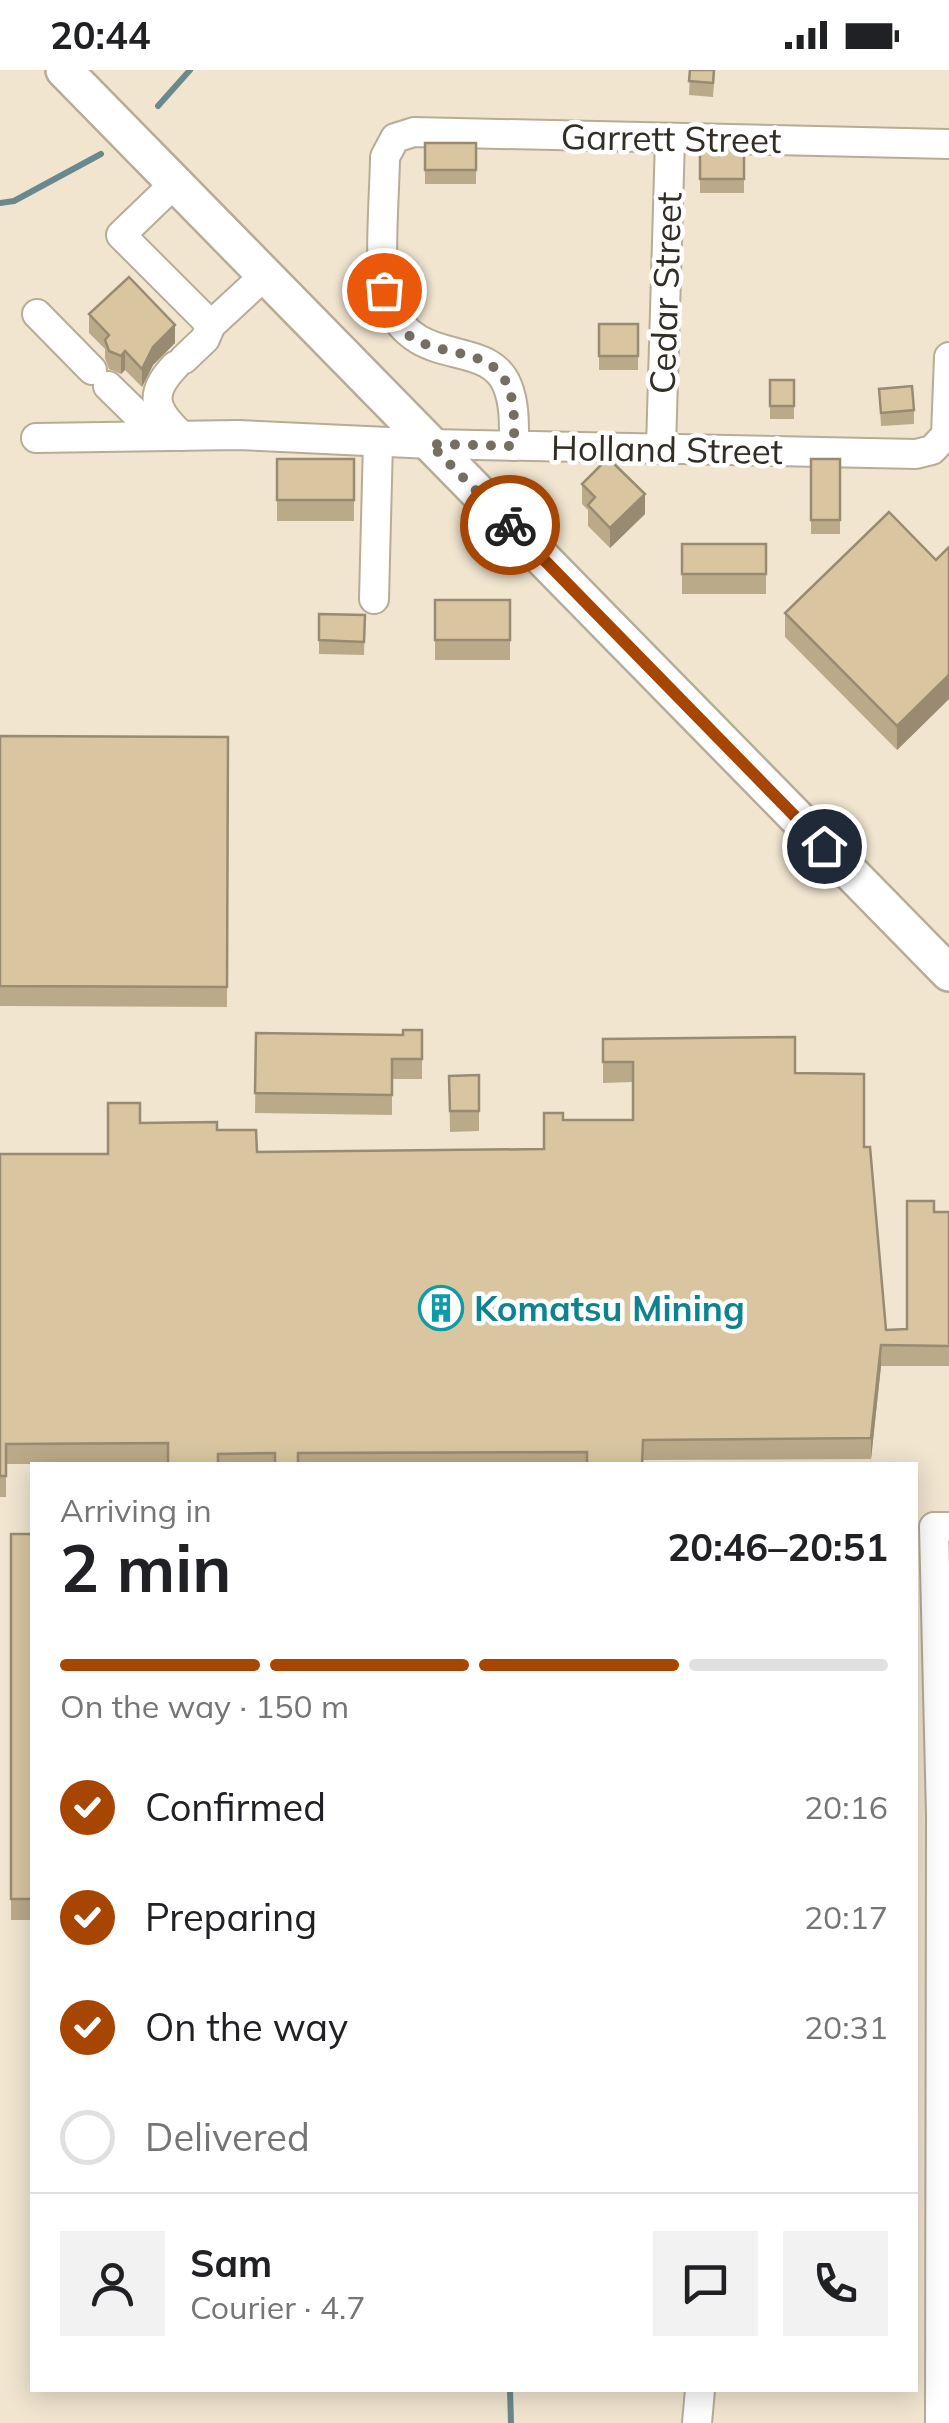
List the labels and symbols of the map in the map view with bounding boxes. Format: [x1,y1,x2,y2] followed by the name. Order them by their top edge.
[560,114,782,162] street label: Garrett Street
[639,191,691,395] street label: Cedar Street
[342,248,427,333] pin
[551,425,783,473] street label: Holland Street
[460,475,560,575] courier
[782,804,867,889] pin
[418,1285,464,1331] building icon: Komatsu Mining
[474,1286,745,1330] place label: Komatsu Mining

